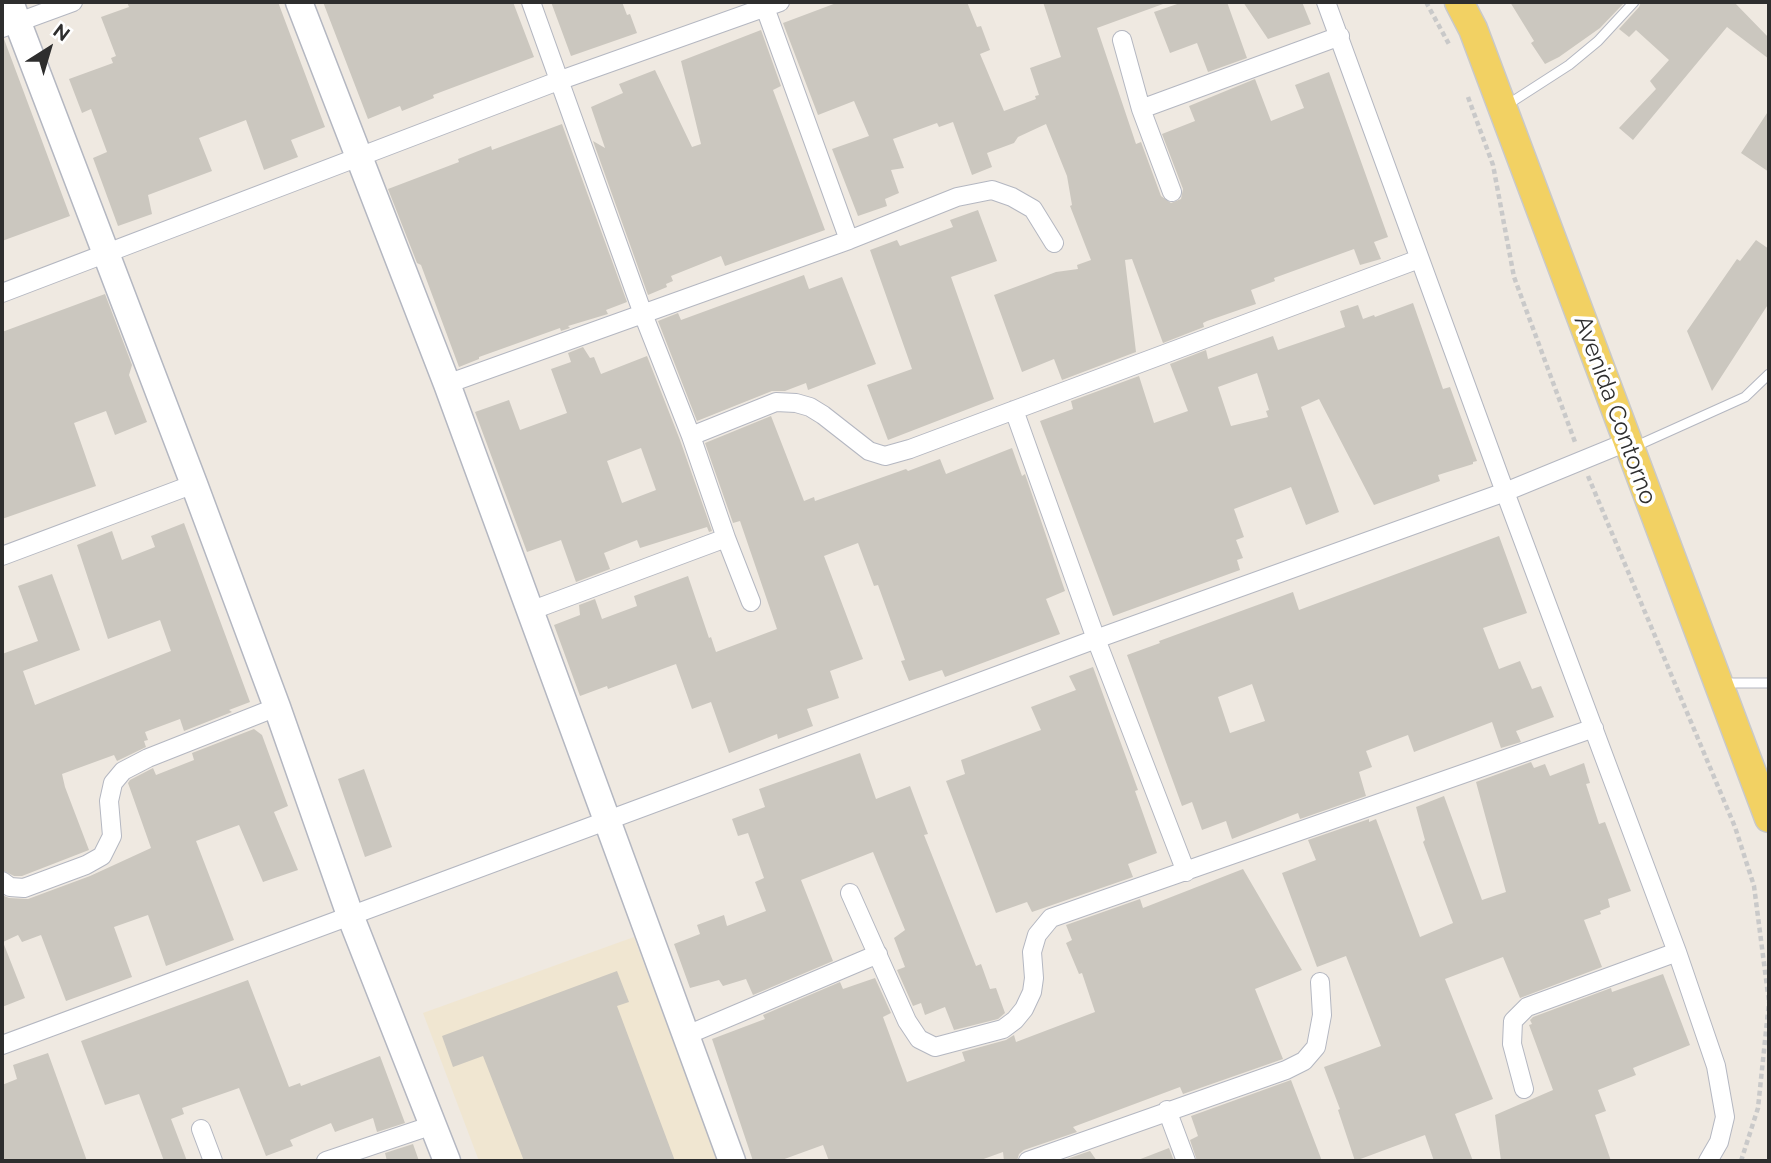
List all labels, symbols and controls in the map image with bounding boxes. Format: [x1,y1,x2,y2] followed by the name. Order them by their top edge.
[14,14,84,84] north arrow
[49,19,74,45] text: N
[1567,312,1663,508] street label: Avenida Contorno

